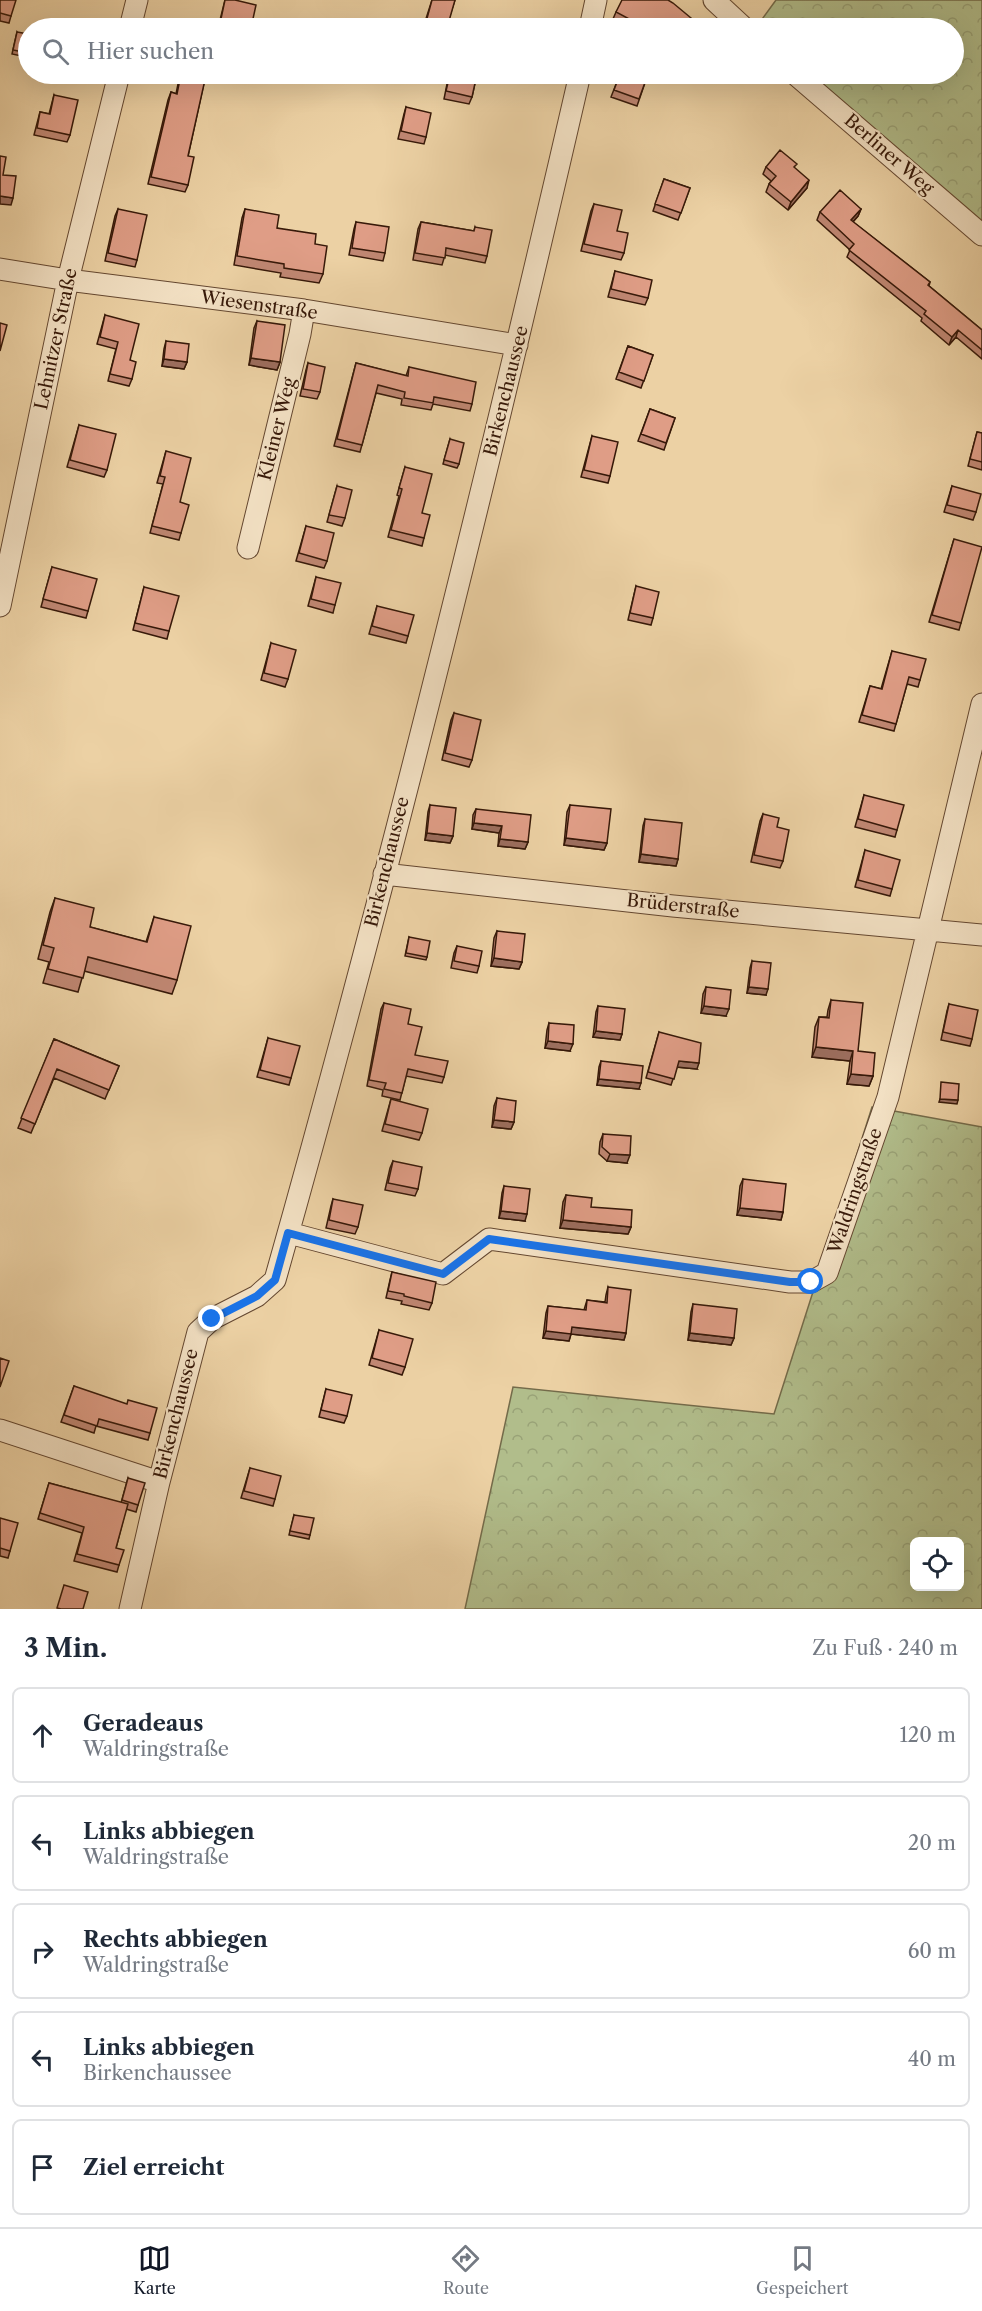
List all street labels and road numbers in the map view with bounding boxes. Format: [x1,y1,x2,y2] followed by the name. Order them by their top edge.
[840,109,939,199] street label: Berliner Weg
[30,266,82,412] street label: Lehnitzer Straße
[198,286,319,324] street label: Wiesenstraße
[479,323,533,459] street label: Birkenchaussee
[254,375,301,483] street label: Kleiner Weg
[360,794,414,930] street label: Birkenchaussee
[626,889,740,923] street label: Brüderstraße
[823,1125,887,1258] street label: Waldringstraße
[149,1346,203,1482] street label: Birkenchaussee

